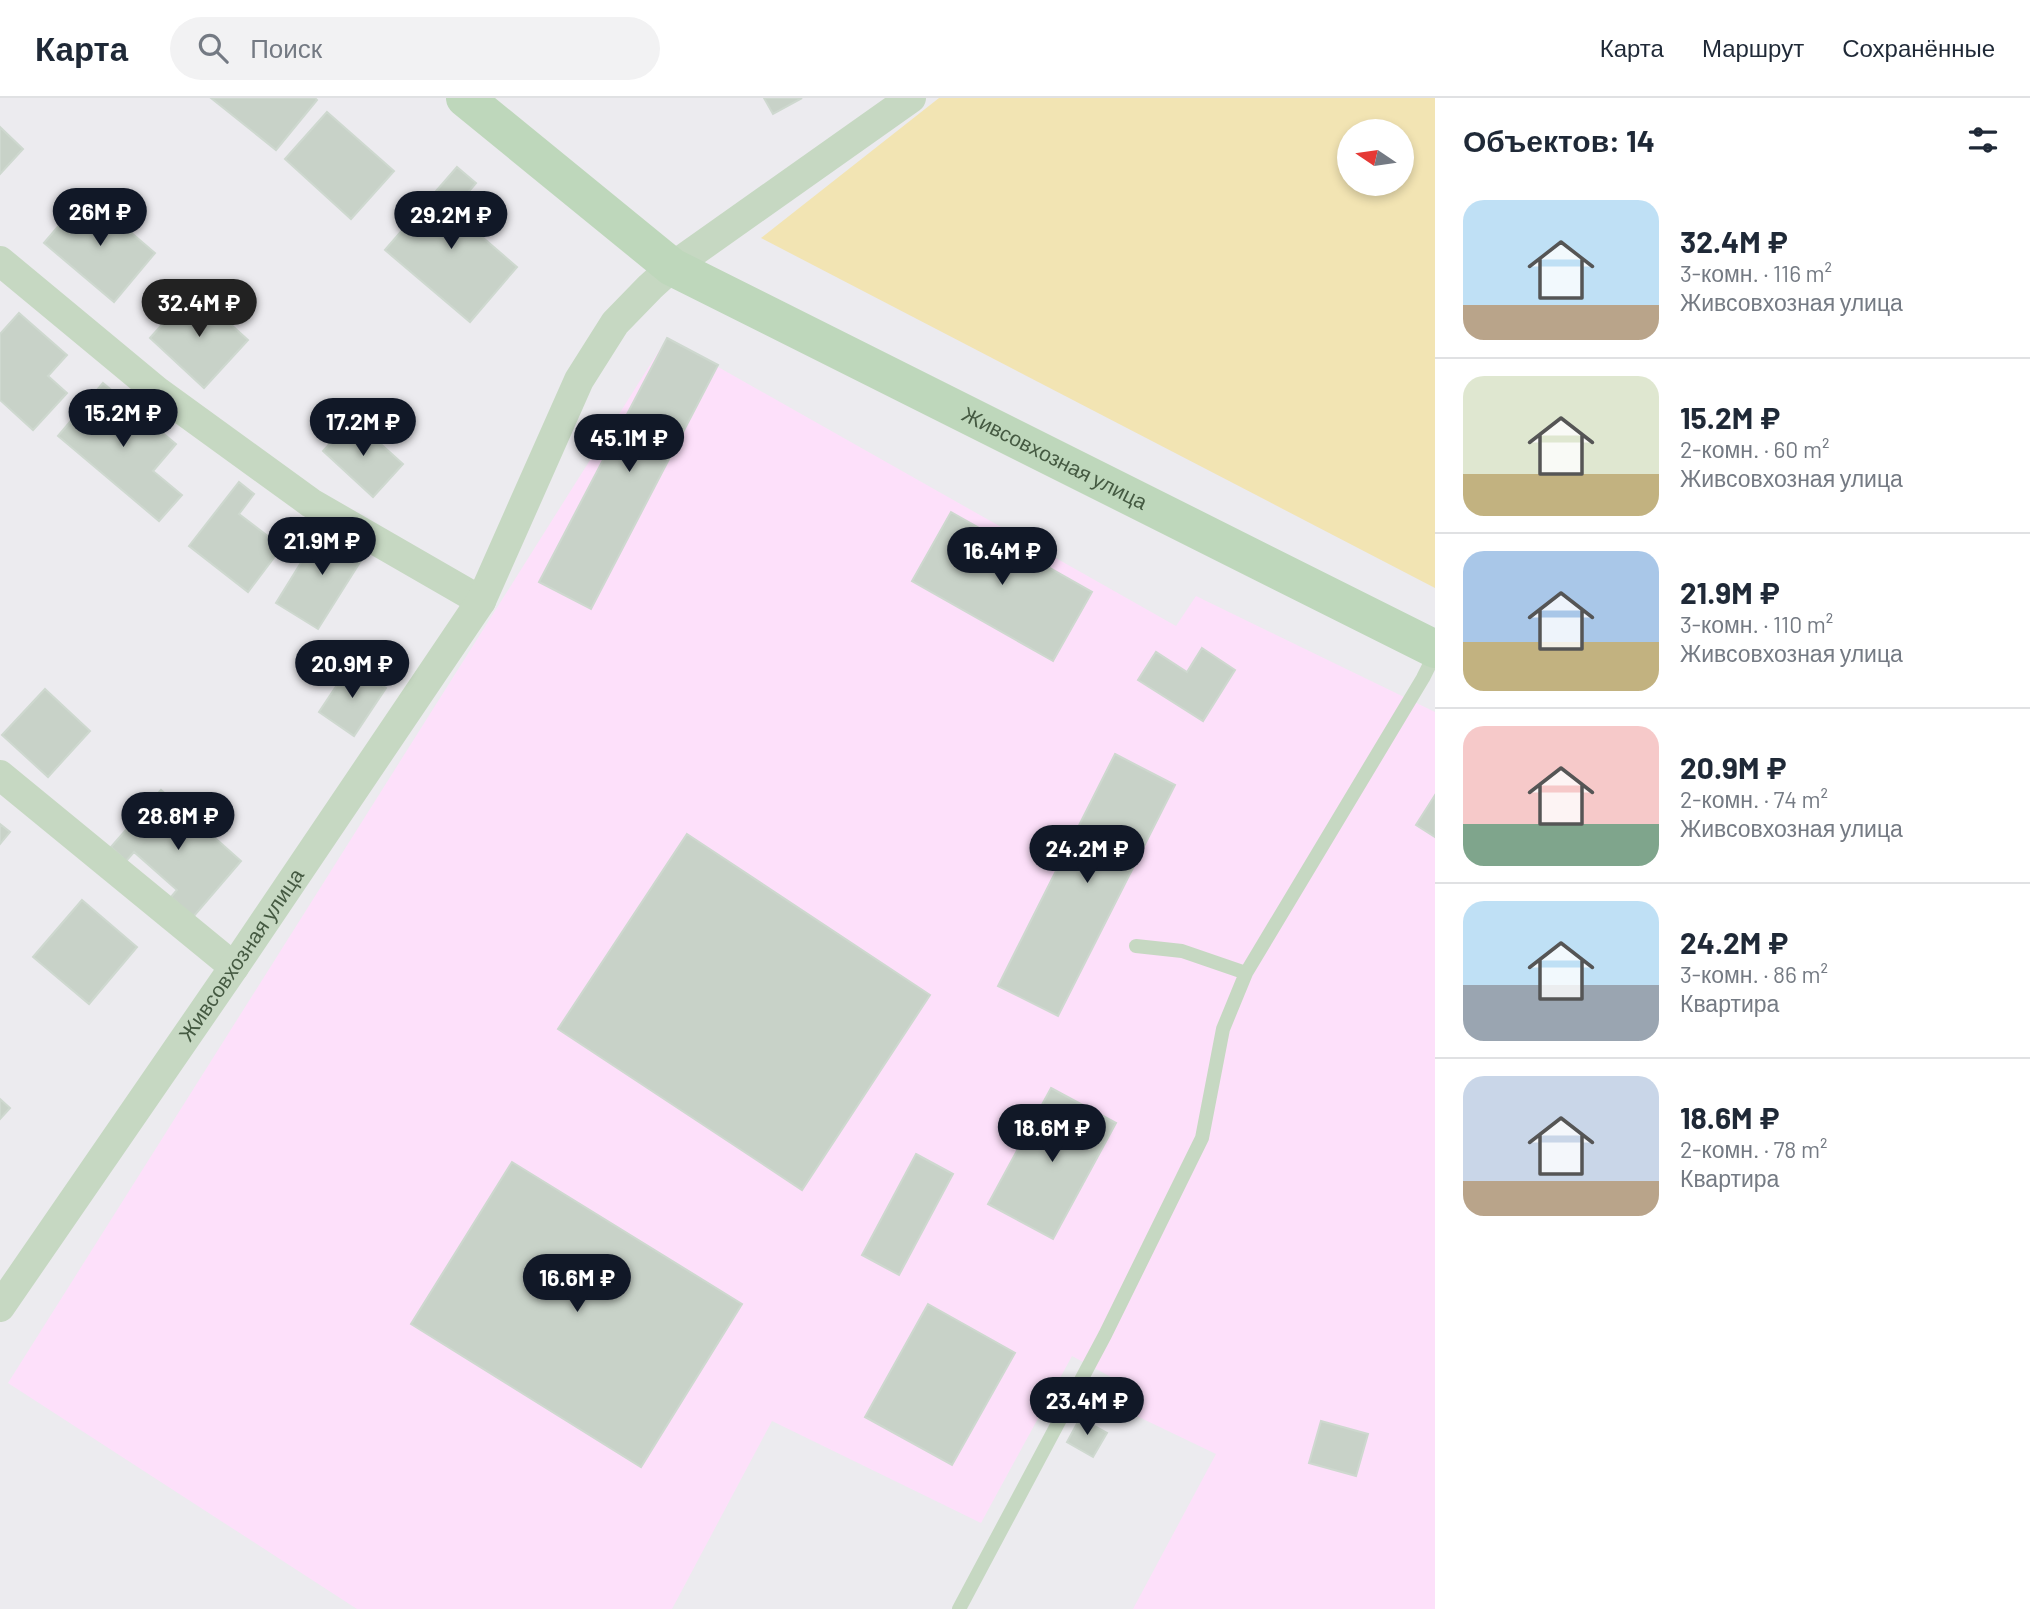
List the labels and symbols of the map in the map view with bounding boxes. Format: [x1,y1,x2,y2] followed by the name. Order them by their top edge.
[1337,119,1414,196] north arrow
[51,188,149,248] pin: 26M ₽
[386,192,516,251] pin: 29.2M ₽
[134,280,264,339] pin: 32.4M ₽
[58,390,188,449] pin: 15.2M ₽
[298,398,428,458] pin: 17.2M ₽
[959,400,1152,514] street label: Живсовхозная улица
[564,414,694,474] pin: 45.1M ₽
[257,518,387,577] pin: 21.9M ₽
[937,528,1067,587] pin: 16.4M ₽
[287,640,417,700] pin: 20.9M ₽
[113,792,243,852] pin: 28.8M ₽
[1022,826,1152,885] pin: 24.2M ₽
[173,863,308,1045] street label: Живсовхозная улица
[987,1104,1117,1164] pin: 18.6M ₽
[512,1254,642,1314] pin: 16.6M ₽
[1022,1378,1152,1437] pin: 23.4M ₽

